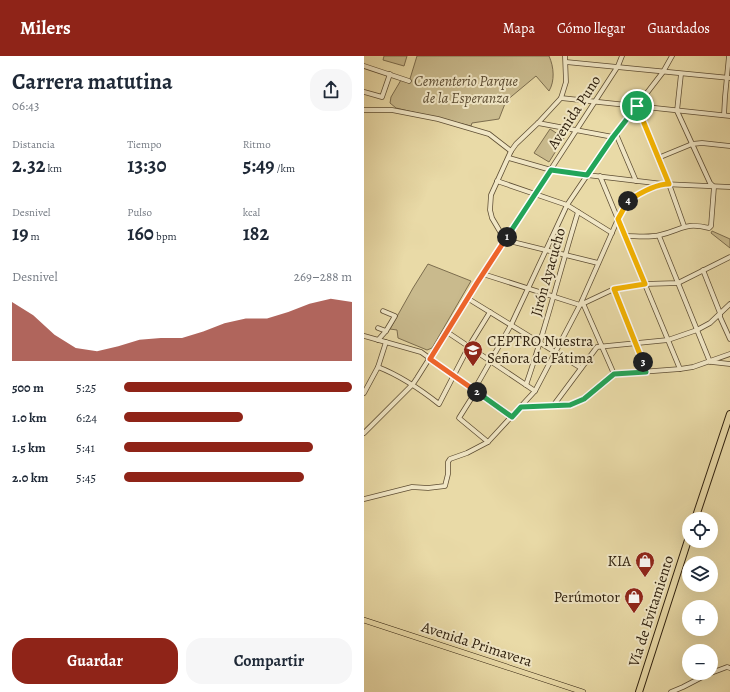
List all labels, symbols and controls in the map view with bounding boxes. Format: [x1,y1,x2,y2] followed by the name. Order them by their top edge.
[20,15,71,41] text: Milers
[503,19,535,38] text: Mapa
[557,19,625,38] text: Cómo llegar
[647,19,710,38] text: Guardados
[12,67,173,97] text: Carrera matutina
[310,69,352,111] button: share
[414,71,519,108] park label: Cementerio Parque de la Esperanza
[542,71,605,154] street label: Avenida Puno
[620,89,654,123] pin
[626,95,648,117] icon: arrive
[12,97,39,114] text: 06:43
[12,137,55,152] text: Distancia
[127,137,161,152] text: Tiempo
[243,137,271,152] text: Ritmo
[12,152,45,179] text: 2.32
[127,152,167,179] text: 13:30
[243,152,275,179] text: 5:49
[45,161,62,176] text: km
[275,161,295,176] text: /km
[618,191,638,211] pin: 4
[625,193,631,208] text: 4
[12,205,51,220] text: Desnivel
[127,205,152,220] text: Pulso
[243,205,260,220] text: kcal
[12,220,28,247] text: 19
[127,220,154,247] text: 160
[243,220,269,247] text: 182
[526,225,570,319] street label: Jirón Ayacucho
[497,227,517,247] pin: 1
[28,229,40,244] text: m
[154,229,177,244] text: bpm
[505,229,509,244] text: 1
[12,268,58,285] text: Desnivel
[294,268,352,285] text: 269–288 m
[487,331,593,368] place label: CEPTRO Nuestra Señora de Fátima
[462,339,484,367] school or university icon: CEPTRO Nuestra Señora de Fátima
[633,352,653,372] pin: 3
[641,354,645,369] text: 3
[12,379,44,396] text: 500 m
[76,379,96,396] text: 5:25
[467,382,487,402] pin: 2
[474,384,480,399] text: 2
[12,409,47,426] text: 1.0 km
[76,409,97,426] text: 6:24
[12,439,46,456] text: 1.5 km
[76,439,95,456] text: 5:41
[12,469,48,486] text: 2.0 km
[76,469,96,486] text: 5:45
[682,512,718,680] map controls
[682,512,718,548] button: locate
[634,550,656,578] shop icon: KIA
[608,551,631,571] place label: KIA
[623,553,678,670] street label: Vía de Evitamiento
[682,556,718,592] button: layers
[623,586,645,614] shop icon: Perúmotor
[554,587,620,607] place label: Perúmotor
[682,600,718,636] button: +
[418,616,535,671] street label: Avenida Primavera
[12,638,178,684] button: Guardar
[186,638,352,684] button: Compartir
[682,644,718,680] button: −

